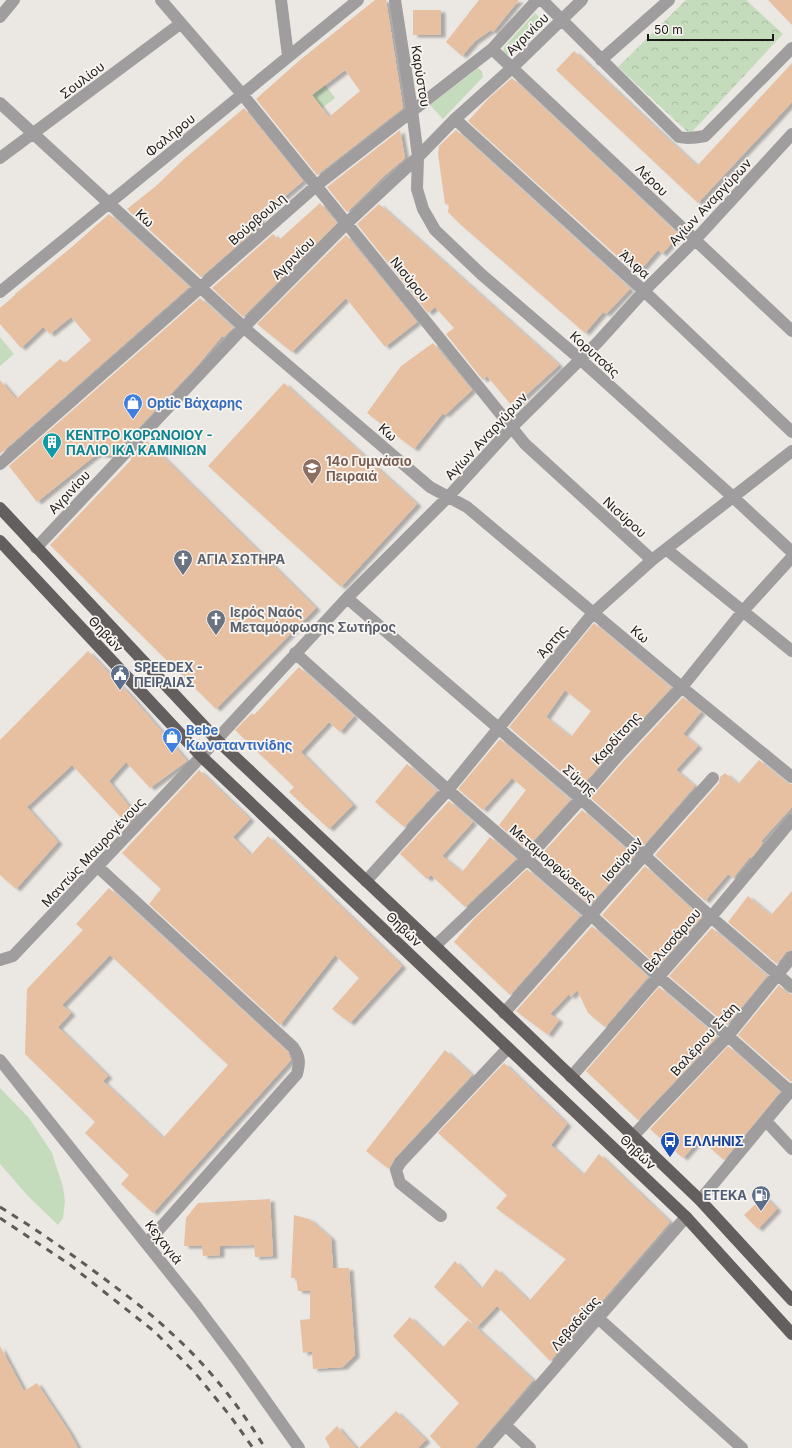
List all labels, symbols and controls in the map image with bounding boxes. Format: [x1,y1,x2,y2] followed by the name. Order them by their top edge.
[502,9,552,59] street label: Αγρινίου
[648,16,773,42] scale bar
[654,22,683,37] text: 50 m
[408,44,434,108] street label: Καρύστου
[57,58,107,102] street label: Σουλίου
[142,110,198,160] street label: Φαλήρου
[665,155,755,249] street label: Αγίων Αναργύρων
[632,161,672,199] street label: Λέρου
[225,190,289,248] street label: Βούρβουλη
[133,206,157,230] street label: Κω
[268,233,318,283] street label: Αγρινίου
[617,246,654,282] street label: Άλφα
[387,253,433,305] street label: Νισύρου
[567,327,623,381] street label: Κορυτσάς
[441,389,531,483] street label: Αγίων Αναργύρων
[122,392,144,420] shop icon: Optic Βάχαρης
[147,395,243,411] place label: Optic Βάχαρης
[376,420,400,444] street label: Κω
[66,427,212,458] place label: ΚΕΝΤΡΟ ΚΟΡΩΝΟΙΟΥ - ΠΑΛΙΟ ΙΚΑ ΚΑΜΙΝΙΩΝ
[41,431,63,459] building icon: ΚΕΝΤΡΟ ΚΟΡΩΝΟΙΟΥ - ΠΑΛΙΟ ΙΚΑ ΚΑΜΙΝΙΩΝ
[326,453,412,484] place label: 14ο Γυμνάσιο Πειραιά
[301,457,323,485] school or university icon: 14ο Γυμνάσιο Πειραιά
[45,467,93,517] street label: Αγρινίου
[600,493,650,541] street label: Νισύρου
[172,548,194,576] church icon: ΑΓΙΑ ΣΩΤΗΡΑ
[197,551,286,567] place label: ΑΓΙΑ ΣΩΤΗΡΑ
[230,604,396,635] place label: Ιερός Ναός Μεταμόρφωσης Σωτήρος
[205,608,227,636] church icon: Ιερός Ναός Μεταμόρφωσης Σωτήρος
[85,613,127,656] street label: Θηβών
[534,621,570,661] street label: Άρτης
[628,622,652,646] street label: Κω
[134,659,203,690] place label: SPEEDEX - ΠΕΙΡΑΙΑΣ
[109,663,131,691] public building icon: SPEEDEX - ΠΕΙΡΑΙΑΣ
[588,708,644,768] street label: Καρδίτσης
[186,722,293,753] place label: Bebe Κωνσταντινίδης
[161,726,183,754] shop icon: Bebe Κωνσταντινίδης
[560,761,600,799] street label: Σύμης
[38,794,148,910] street label: Μαντώς Μαυρογένους
[506,821,600,905] street label: Μεταμορφώσεως
[598,833,646,885] street label: Ισαύρων
[640,905,704,975] street label: Βελισσάριου
[383,908,425,950] street label: Θηβών
[667,999,741,1079] street label: Βαλέριου Στάη
[659,1130,681,1158] bus stop icon: ΕΛΛΗΝΙΣ
[617,1131,659,1173] street label: Θηβών
[684,1133,744,1149] place label: ΕΛΛΗΝΙΣ
[750,1184,772,1212] fuel station icon: ΕΤΕΚΑ
[703,1187,747,1203] place label: ΕΤΕΚΑ
[142,1217,186,1267] street label: Κεχαγιά
[547,1293,603,1353] street label: Λεβαδείας

